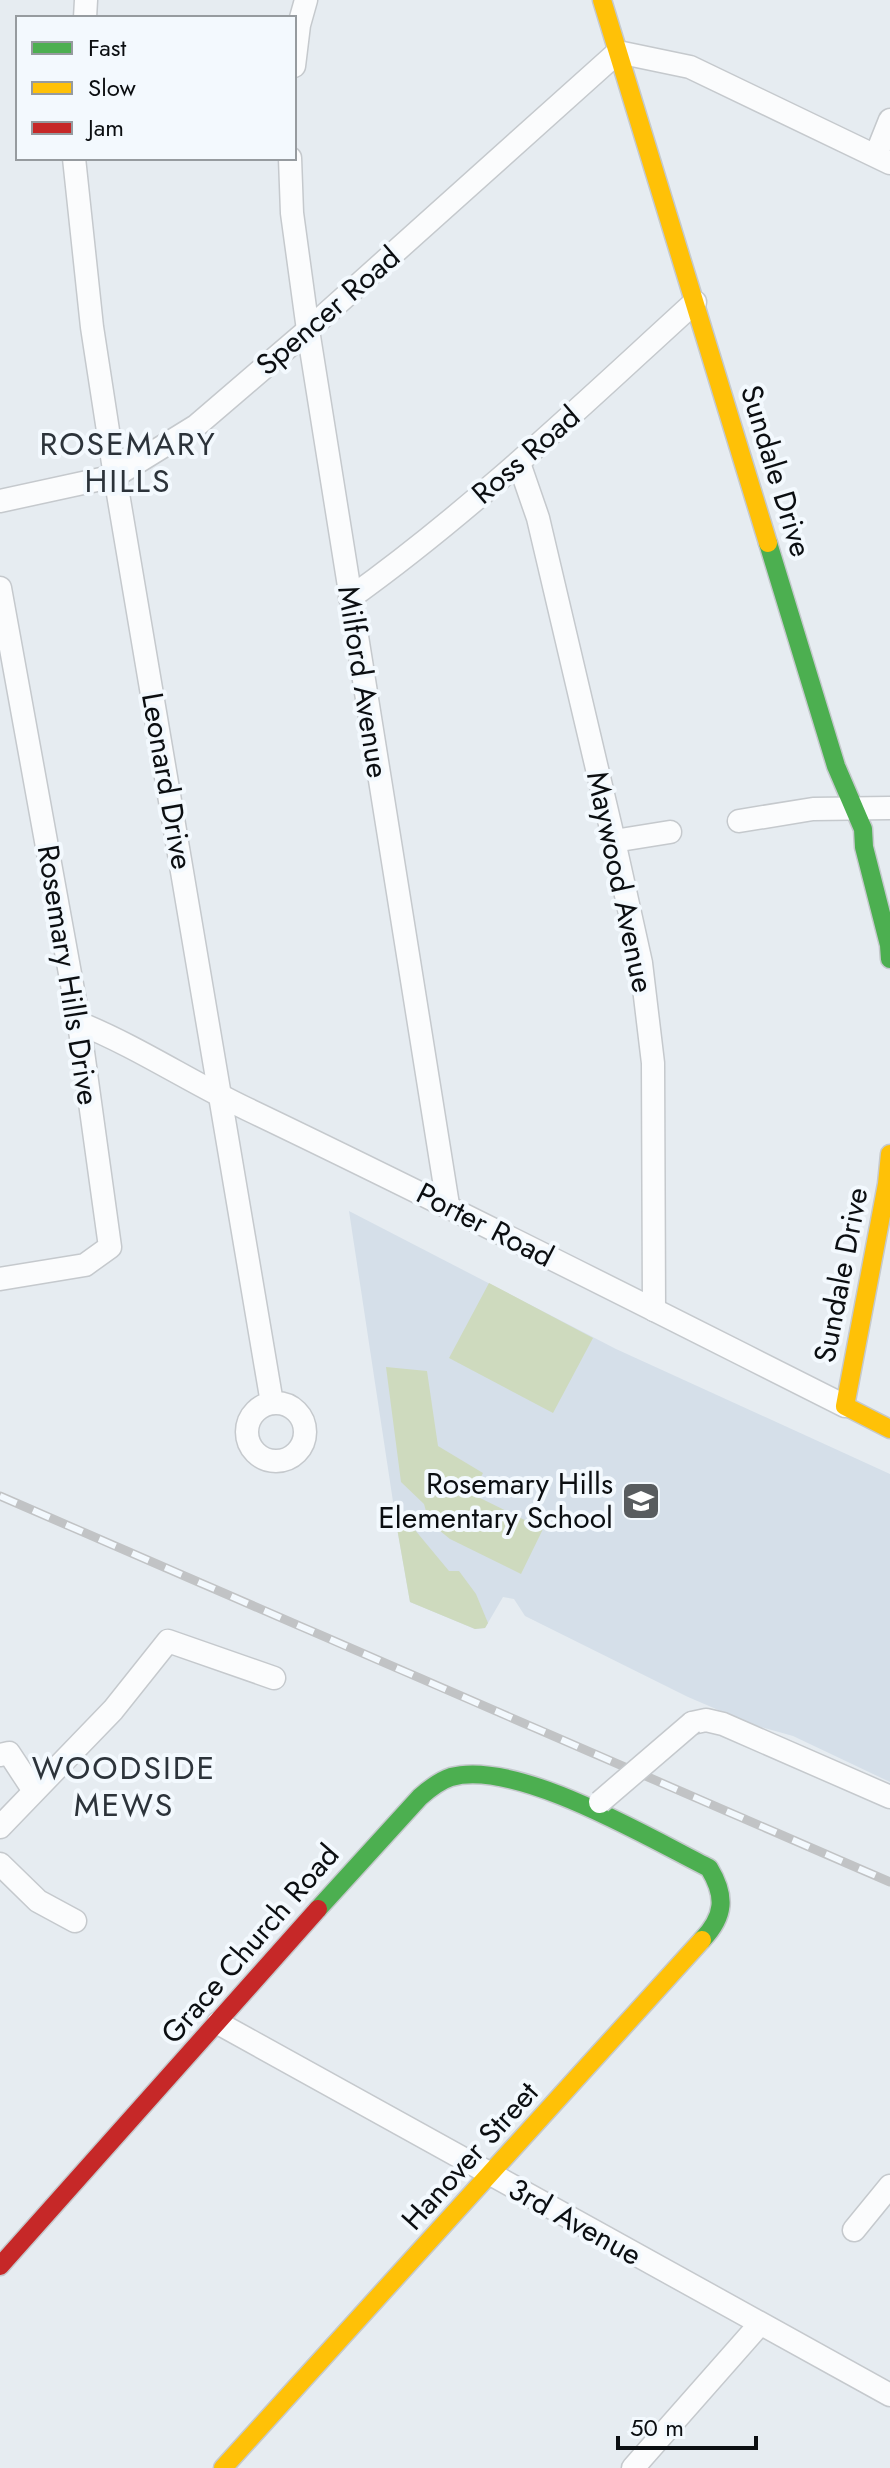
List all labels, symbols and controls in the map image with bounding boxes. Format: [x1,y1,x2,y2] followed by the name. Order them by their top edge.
[16,16,296,160] legend
[88,30,126,65] text: Fast
[88,70,136,105] text: Slow
[85,110,124,145] text: Jam
[246,236,409,385] street label: Spencer Road
[730,380,823,562] street label: Sundale Drive
[462,395,589,514] street label: Ross Road
[39,421,217,504] district label: ROSEMARY HILLS
[327,583,400,781] street label: Milford Avenue
[131,689,204,873] street label: Leonard Drive
[576,767,665,996] street label: Maywood Avenue
[27,842,110,1108] street label: Rosemary Hills Drive
[409,1172,561,1278] street label: Porter Road
[802,1184,879,1366] street label: Sundale Drive
[378,1462,613,1539] place label: Rosemary Hills Elementary School
[620,1480,662,1522] school or university icon: Rosemary Hills Elementary School
[32,1745,216,1828] district label: WOODSIDE MEWS
[151,1834,349,2053] street label: Grace Church Road
[391,2071,549,2239] street label: Hanover Street
[501,2167,650,2276] street label: 3rd Avenue
[618,2400,756,2450] scale bar
[630,2410,684,2445] text: 50 m

